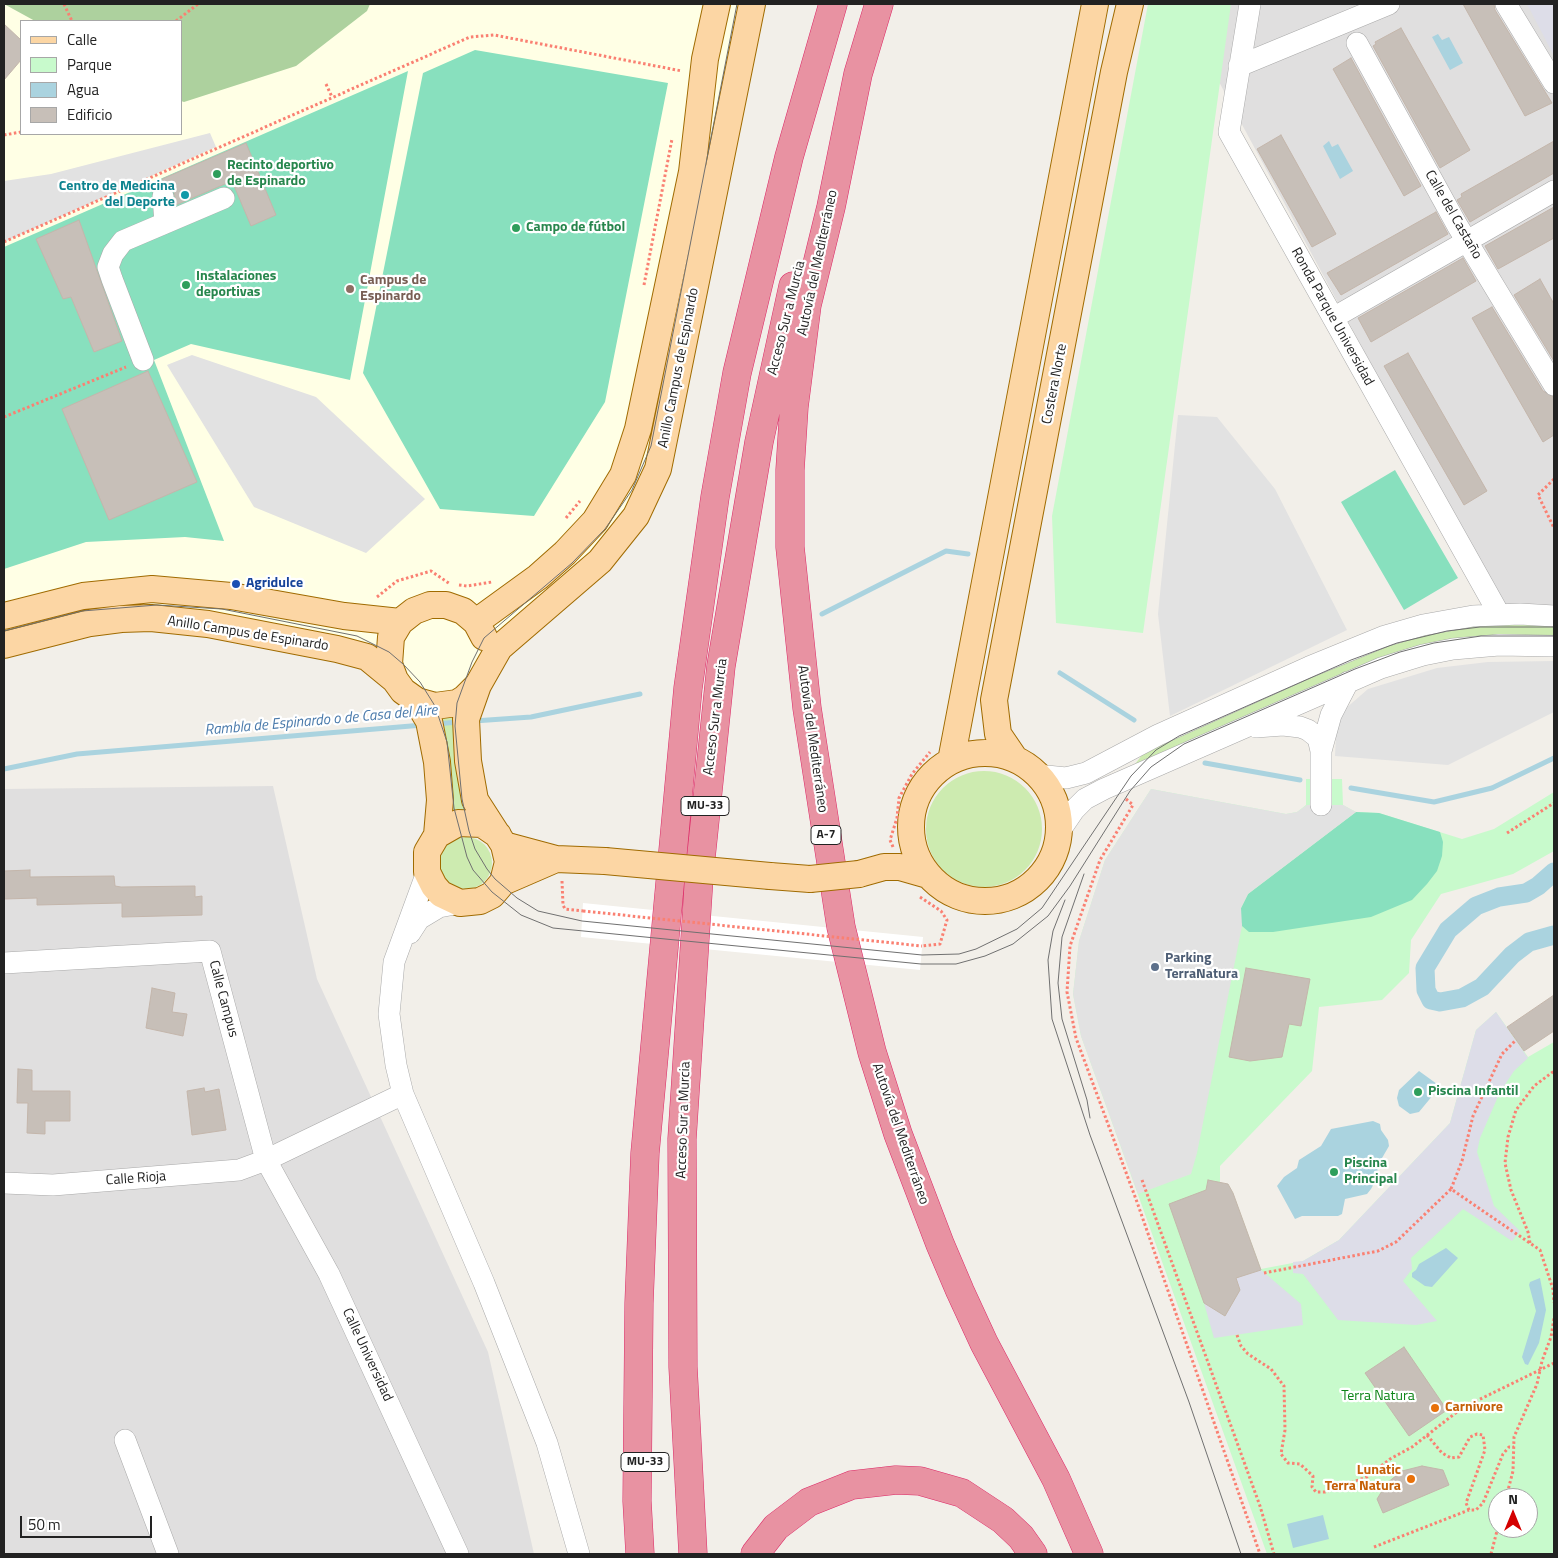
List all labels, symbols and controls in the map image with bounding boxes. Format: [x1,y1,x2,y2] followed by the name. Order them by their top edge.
[20,20,182,135] legend
[67,28,97,51] text: Calle
[67,53,112,76] text: Parque
[67,78,99,101] text: Agua
[67,103,112,126] text: Edificio
[227,158,334,190] place label: Recinto deportivo de Espinardo
[1421,167,1485,263] street label: Calle del Castaño
[211,168,223,180] marker: Recinto deportivo de Espinardo
[59,179,175,212] place label: Centro de Medicina del Deporte
[179,189,191,201] marker: Centro de Medicina del Deporte
[794,189,842,337] street label: Autovía del Mediterráneo
[526,220,625,236] place label: Campo de fútbol
[510,222,522,234] marker: Campo de fútbol
[1287,245,1377,389] street label: Ronda Parque Universidad
[765,259,809,377] street label: Acceso Sur a Murcia
[196,269,276,302] place label: Instalaciones deportivas
[360,273,426,306] place label: Campus de Espinardo
[180,279,192,291] marker: Instalaciones deportivas
[344,283,356,295] marker: Campus de Espinardo
[655,286,703,450] street label: Anillo Campus de Espinardo
[1039,342,1071,426] street label: Costera Norte
[246,576,303,592] place label: Agridulce
[230,578,242,590] marker: Agridulce
[166,613,330,655] street label: Anillo Campus de Espinardo
[701,658,731,776] street label: Acceso Sur a Murcia
[793,664,831,814] street label: Autovía del Mediterráneo
[204,702,438,740] water label: Rambla de Espinardo o de Casa del Aire
[681,796,729,816] road number: MU-33
[811,826,841,844] road number: A-7
[1165,951,1238,984] place label: Parking TerraNatura
[205,959,241,1039] street label: Calle Campus
[1149,961,1161,973] marker: Parking TerraNatura
[674,1061,694,1179] street label: Acceso Sur a Murcia
[868,1061,932,1207] street label: Autovía del Mediterráneo
[1428,1084,1518,1100] place label: Piscina Infantil
[1412,1086,1424,1098] marker: Piscina Infantil
[1344,1156,1397,1188] place label: Piscina Principal
[1328,1166,1340,1178] marker: Piscina Principal
[105,1169,167,1189] street label: Calle Rioja
[338,1306,396,1404] street label: Calle Universidad
[1341,1389,1415,1405] park label: Terra Natura
[1445,1400,1503,1416] place label: Carnivore
[1429,1402,1441,1414] marker: Carnivore
[621,1452,669,1471] road number: MU-33
[1325,1463,1401,1495] place label: Lunatic Terra Natura
[1405,1473,1417,1485] marker: Lunatic Terra Natura
[1488,1488,1538,1538] north arrow
[1508,1488,1518,1509] text: N
[22,1506,155,1538] scale bar
[28,1513,61,1536] text: 50 m

